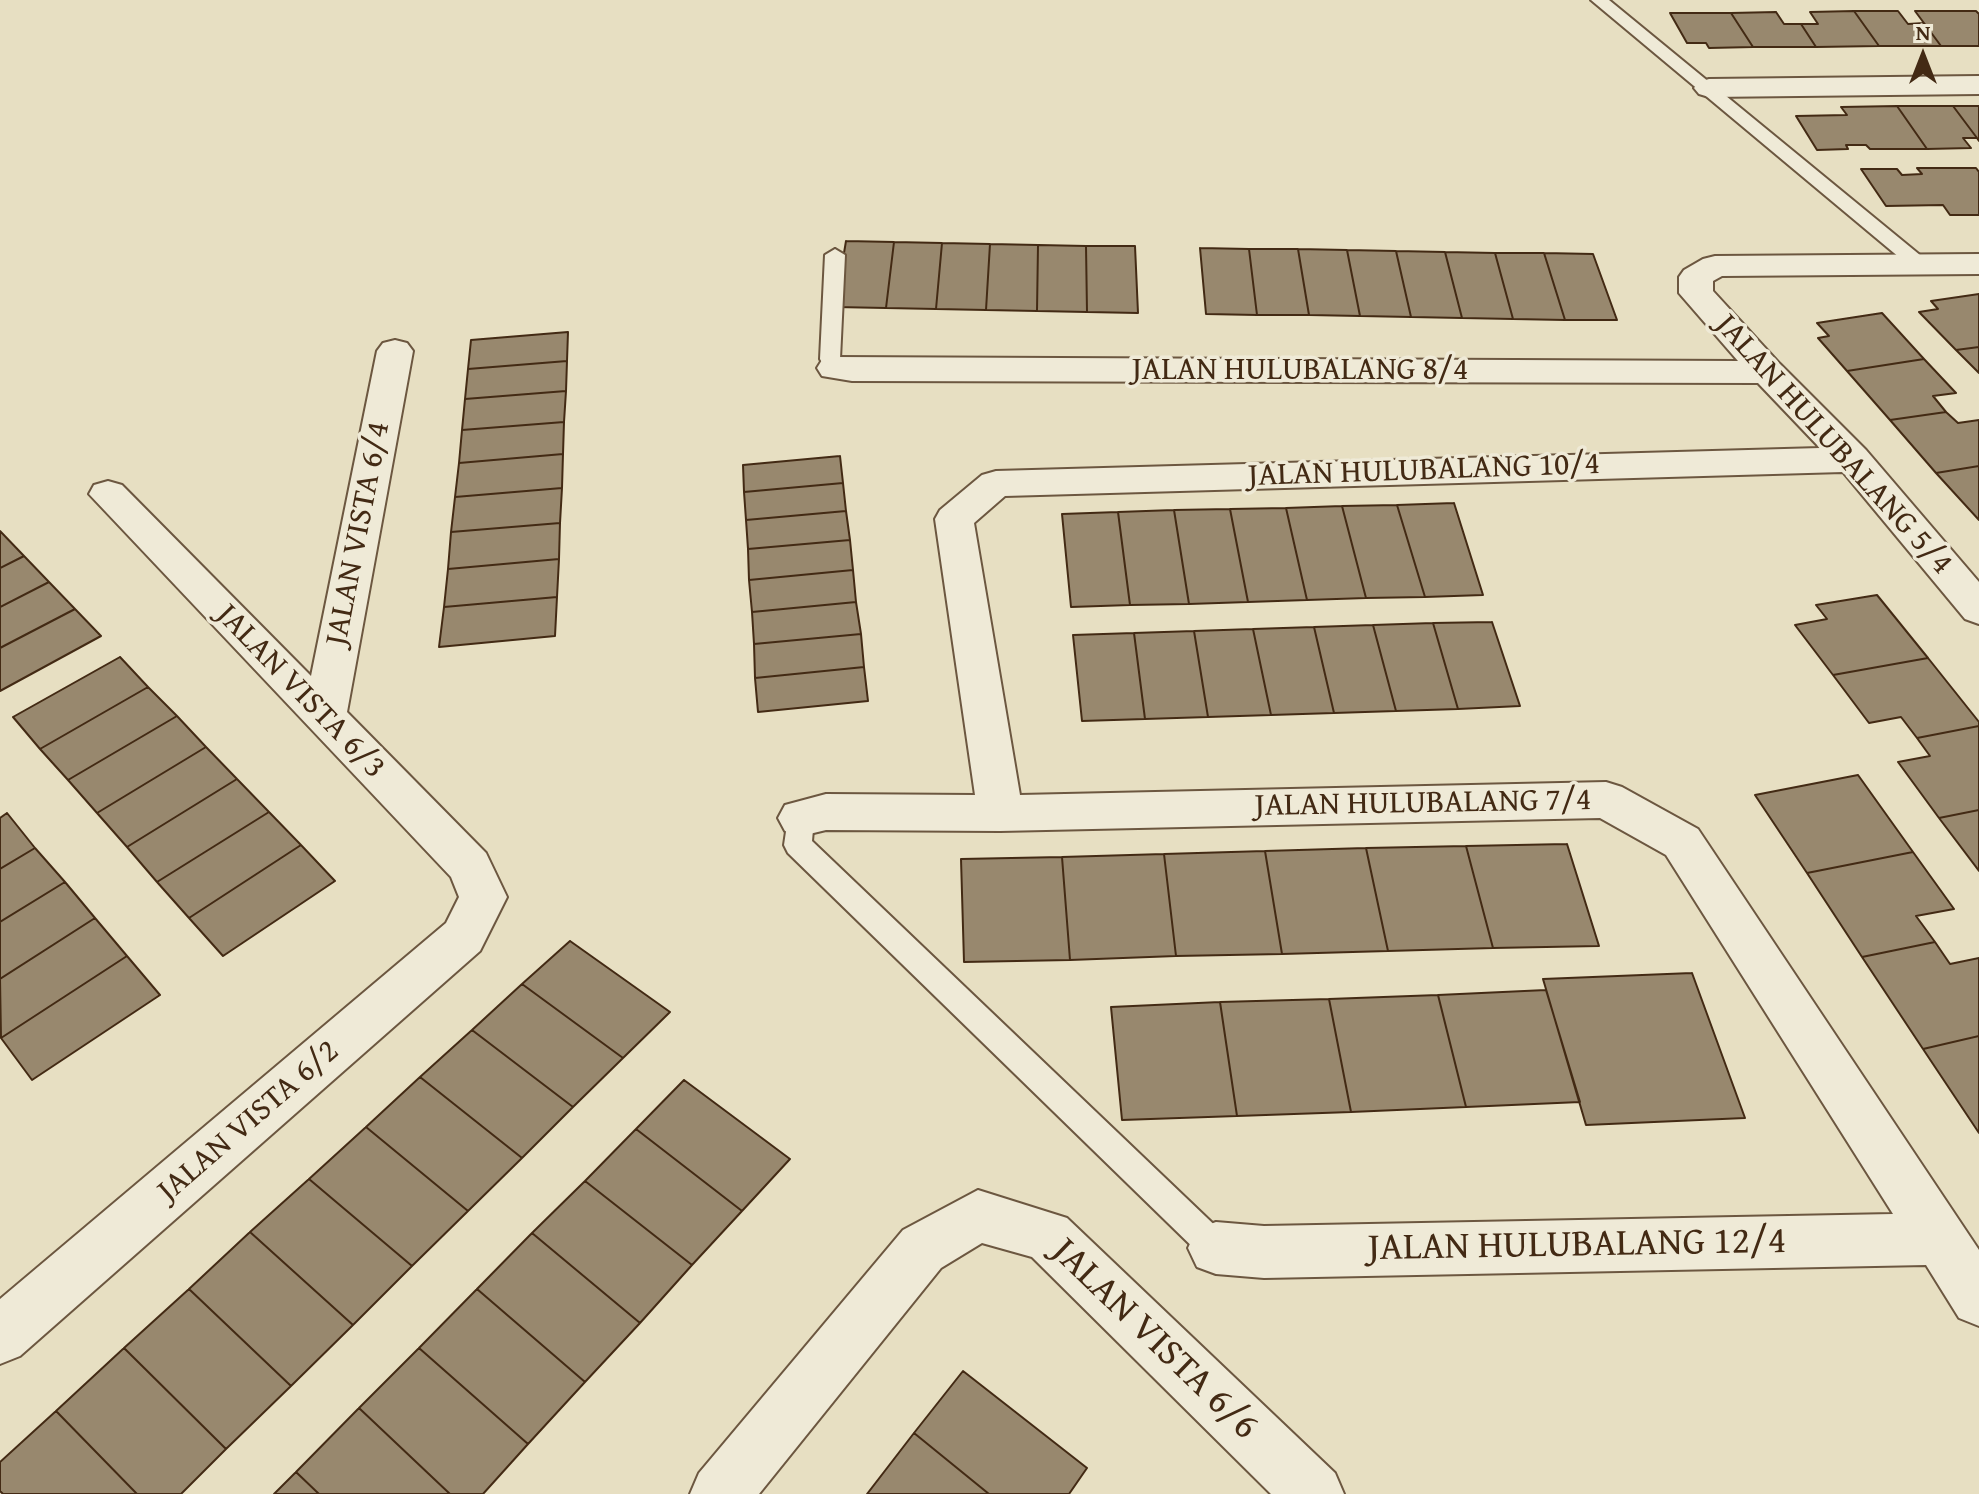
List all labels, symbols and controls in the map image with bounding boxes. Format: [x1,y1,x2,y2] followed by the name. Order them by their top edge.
[1883,16,1963,96] north arrow
[1916,16,1930,48] text: N
[1706,307,1960,583] street label: JALAN HULUBALANG 5/4
[1132,352,1468,390] street label: JALAN HULUBALANG 8/4
[318,419,400,649] street label: JALAN VISTA 6/4
[1247,446,1601,496] street label: JALAN HULUBALANG 10/4
[207,597,393,787] street label: JALAN VISTA 6/3
[1254,782,1592,826] street label: JALAN HULUBALANG 7/4
[151,1033,347,1211] street label: JALAN VISTA 6/2
[1368,1220,1786,1272] street label: JALAN HULUBALANG 12/4
[1041,1230,1267,1450] street label: JALAN VISTA 6/6

